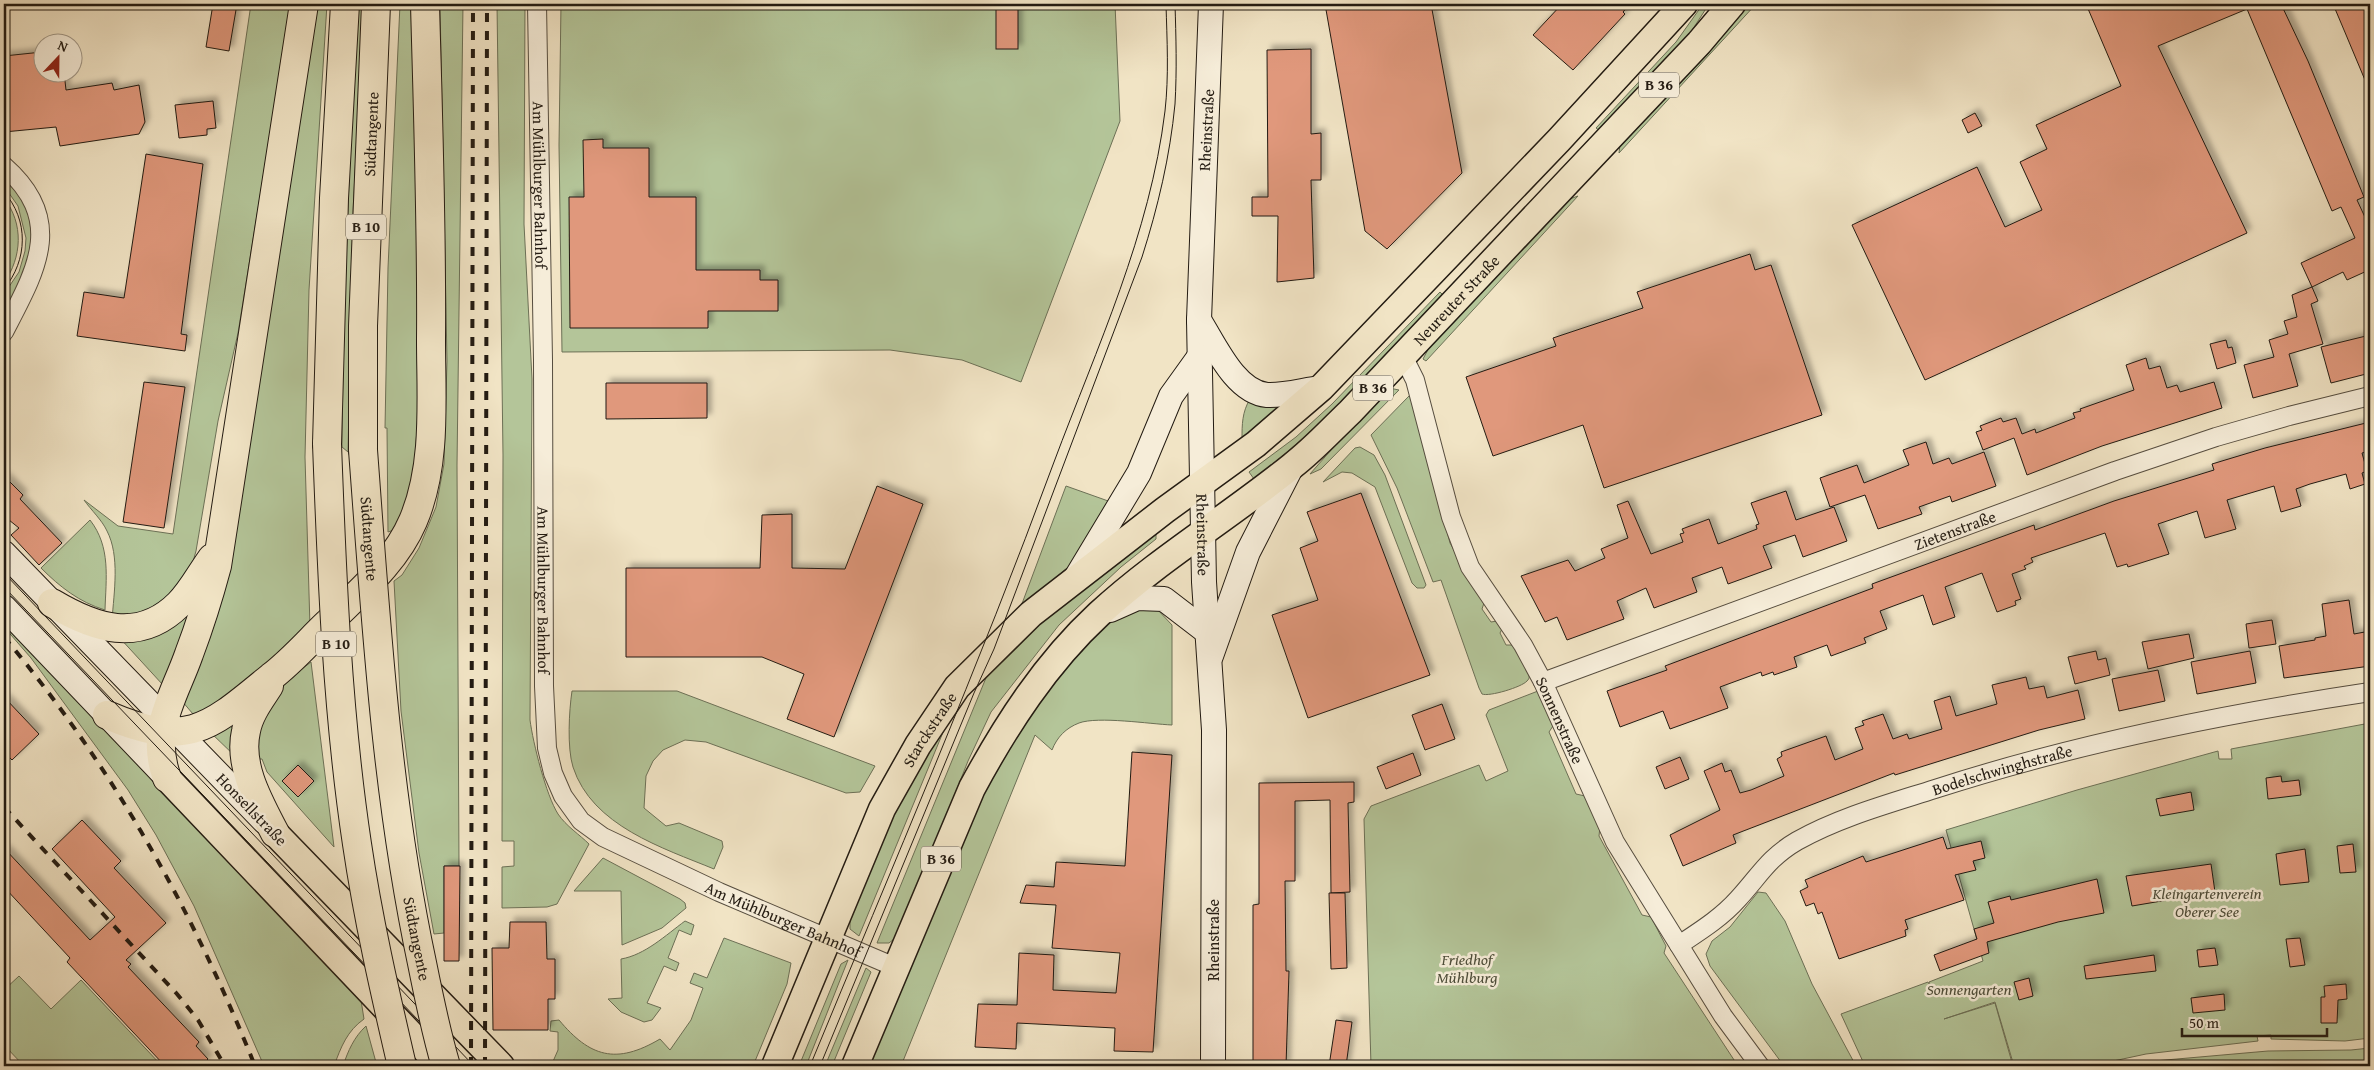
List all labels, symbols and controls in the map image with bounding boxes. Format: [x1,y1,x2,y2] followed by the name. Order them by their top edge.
[32,32,82,82] north arrow
[55,35,72,57] text: N
[1639,72,1679,98] road number: B 36
[1192,88,1220,172] street label: Rheinstraße
[357,91,384,177] street label: Südtangente
[527,101,553,271] street label: Am Mühlburger Bahnhof
[346,214,386,240] road number: B 10
[1407,249,1505,351] street label: Neureuter Straße
[1353,376,1393,400] road number: B 36
[1190,493,1216,576] street label: Rheinstraße
[354,496,385,582] street label: Südtangente
[1911,504,1999,556] street label: Zietenstraße
[531,506,556,676] street label: Am Mühlburger Bahnhof
[316,632,356,656] road number: B 10
[1530,672,1590,767] street label: Sonnenstraße
[896,687,962,771] street label: Starckstraße
[1929,738,2075,801] street label: Bodelschwinghstraße
[211,767,293,851] street label: Honsellstraße
[921,846,961,872] road number: B 36
[701,875,867,964] street label: Am Mühlburger Bahnhof
[2151,881,2262,923] park label: Kleingartenverein Oberer See
[397,895,437,983] street label: Südtangente
[1201,899,1225,981] street label: Rheinstraße
[1437,947,1498,989] park label: Friedhof Mühlburg
[1927,977,2011,1001] park label: Sonnengarten
[2182,1005,2326,1037] scale bar
[2189,1012,2220,1033] text: 50 m

